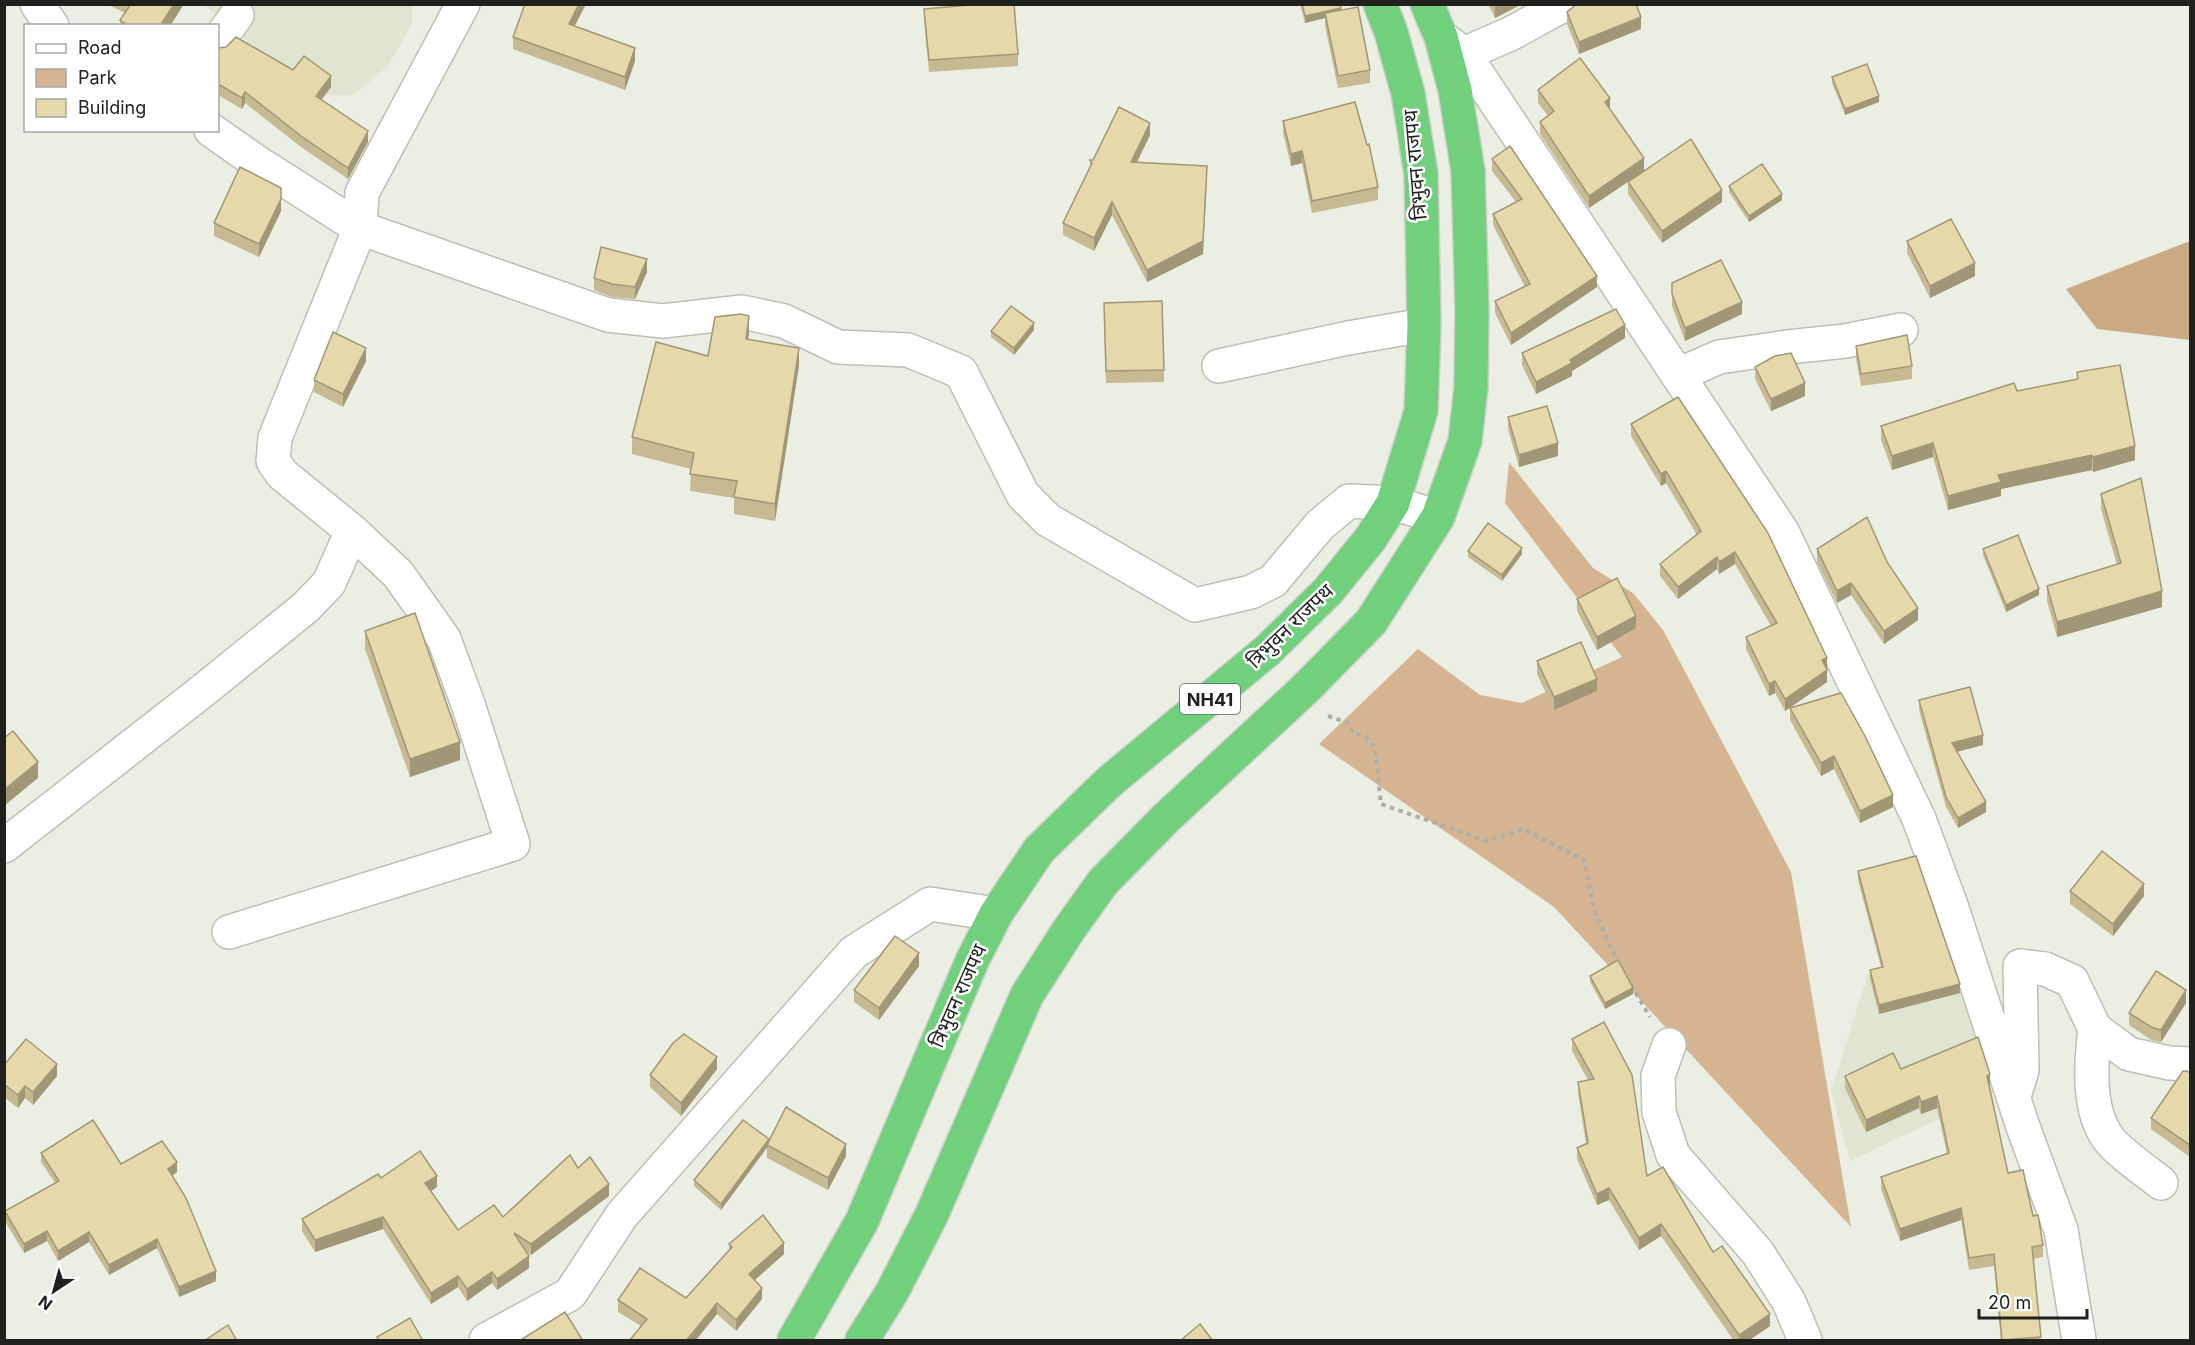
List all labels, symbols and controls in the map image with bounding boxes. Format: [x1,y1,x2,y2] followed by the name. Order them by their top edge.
[24,24,219,132] legend
[78,37,121,58] text: Road
[78,67,117,88] text: Park
[78,97,146,118] text: Building
[1398,108,1433,221] street label: त्रिभुवन राजपथ
[1242,578,1340,674] street label: त्रिभुवन राजपथ
[1180,684,1240,714] road number: NH41
[925,940,993,1052] street label: त्रिभुवन राजपथ
[24,1261,84,1321] north arrow
[1979,1282,2087,1320] scale bar
[34,1291,56,1315] text: N
[1988,1292,2031,1313] text: 20 m

